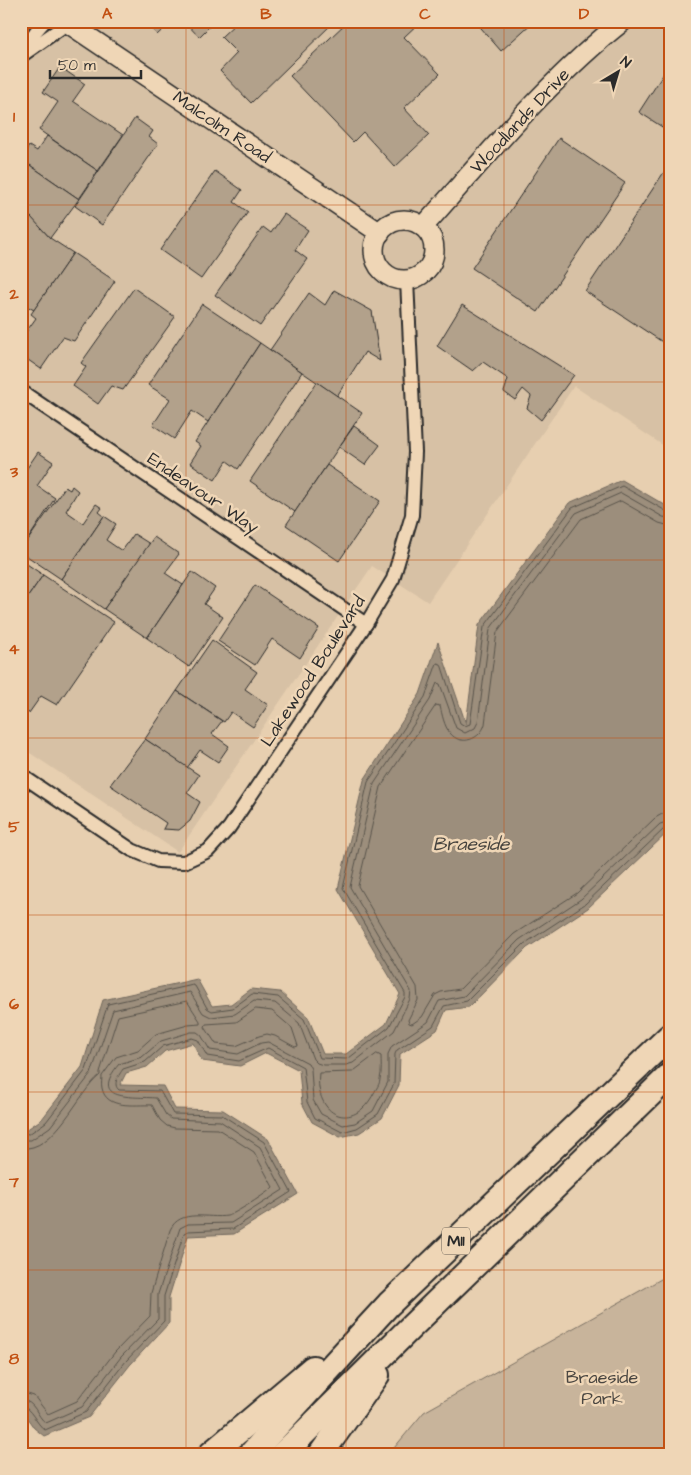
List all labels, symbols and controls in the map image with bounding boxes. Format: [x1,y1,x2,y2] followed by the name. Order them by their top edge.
[102,3,113,25] text: A
[260,3,272,25] text: B
[419,3,431,25] text: C
[579,3,590,25] text: D
[50,48,141,80] scale bar
[594,48,644,98] north arrow
[616,52,635,73] text: N
[58,55,96,76] text: 50 m
[464,62,576,179] street label: Woodlands Drive
[168,85,276,169] street label: Malcolm Road
[13,106,16,128] text: 1
[8,283,19,305] text: 2
[142,446,264,540] street label: Endeavour Way
[9,461,19,483] text: 3
[255,590,371,752] street label: Lakewood Boulevard
[9,638,20,660] text: 4
[8,816,20,838] text: 5
[433,831,511,858] water label: Braeside
[9,993,19,1015] text: 6
[8,1171,19,1193] text: 7
[442,1228,470,1254] road number: M11
[9,1348,20,1370] text: 8
[566,1365,638,1411] park label: Braeside Park

